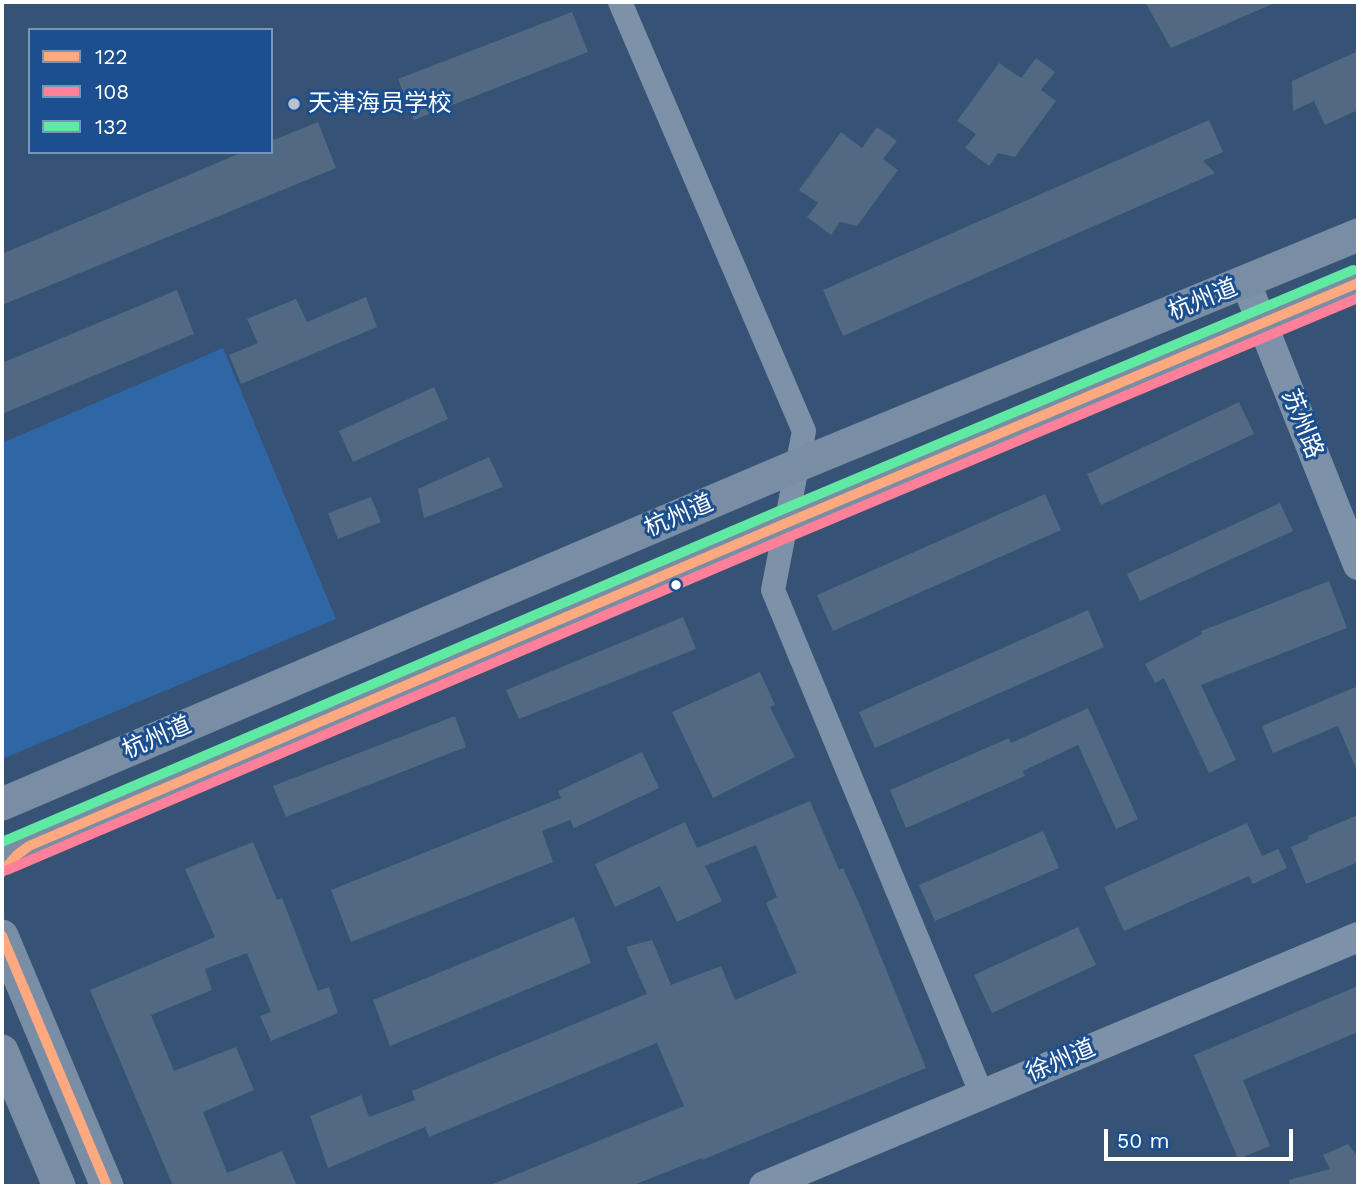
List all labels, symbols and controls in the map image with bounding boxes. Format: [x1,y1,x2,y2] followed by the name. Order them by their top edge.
[28,28,273,154] legend
[95,44,128,69] text: 122
[95,79,129,104] text: 108
[308,90,452,118] place label: 天津海员学校
[286,96,302,112] marker: 天津海员学校
[95,114,128,139] text: 132
[1164,273,1242,327] street label: 杭州道
[1275,385,1329,463] street label: 苏州路
[640,489,718,543] street label: 杭州道
[669,578,683,592] unlabelled marker
[118,711,196,765] street label: 杭州道
[1022,1034,1100,1088] street label: 徐州道
[1108,1114,1297,1158] scale bar
[1117,1128,1169,1153] text: 50 m

